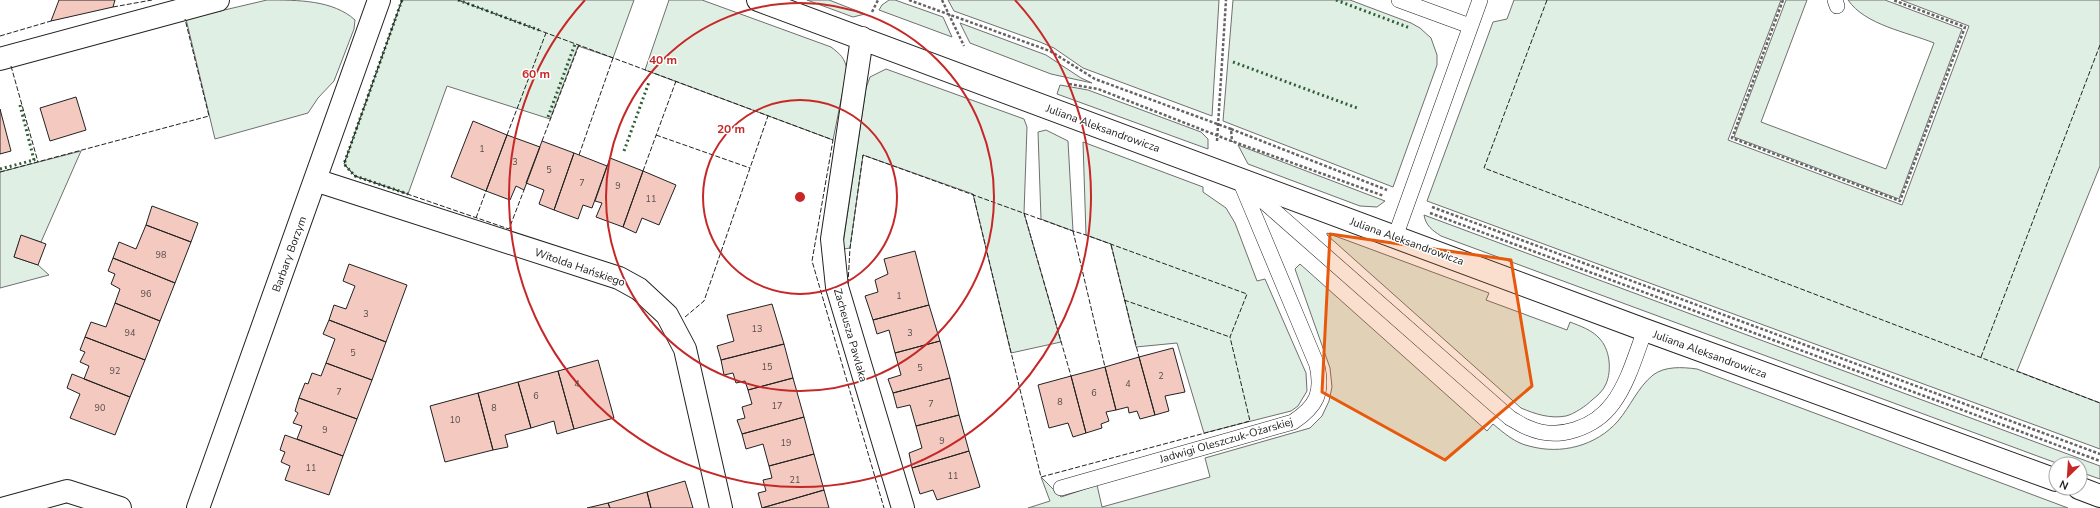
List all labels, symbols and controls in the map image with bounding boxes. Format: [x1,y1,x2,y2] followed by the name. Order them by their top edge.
[649,52,677,68] text: 40 m
[522,66,550,82] text: 60 m
[1043,101,1162,156] street label: Juliana Aleksandrowicza
[717,121,745,137] text: 20 m
[479,143,485,155] house number: 1
[512,156,518,168] house number: 3
[546,164,552,176] house number: 5
[579,177,585,189] house number: 7
[615,180,621,192] house number: 9
[793,190,807,204] centre of rings
[646,193,656,205] house number: 11
[269,214,310,294] street label: Barbary Borzym
[1347,214,1466,269] street label: Juliana Aleksandrowicza
[532,245,627,290] street label: Witolda Hańskiego
[156,249,166,261] house number: 98
[830,287,871,384] street label: Zacheusza Pawlaka
[141,288,151,300] house number: 96
[896,290,902,302] house number: 1
[363,308,369,320] house number: 3
[752,323,762,335] house number: 13
[125,327,136,339] house number: 94
[907,327,913,339] house number: 3
[1650,327,1769,382] street label: Juliana Aleksandrowicza
[350,347,356,359] house number: 5
[762,361,772,373] house number: 15
[917,362,923,374] house number: 5
[110,365,120,377] house number: 92
[1158,370,1164,382] house number: 2
[574,378,580,390] house number: 4
[1125,378,1131,390] house number: 4
[336,386,342,398] house number: 7
[1091,387,1097,399] house number: 6
[533,390,539,402] house number: 6
[1057,396,1063,408] house number: 8
[928,398,934,410] house number: 7
[772,400,782,412] house number: 17
[95,402,105,414] house number: 90
[491,402,497,414] house number: 8
[450,414,460,426] house number: 10
[1157,414,1295,467] street label: Jadwigi Oleszczuk-Ożarskiej
[322,424,328,436] house number: 9
[939,435,945,447] house number: 9
[781,437,791,449] house number: 19
[2048,456,2088,496] north arrow
[306,462,316,474] house number: 11
[948,470,958,482] house number: 11
[790,474,800,486] house number: 21
[2057,476,2071,493] text: N

